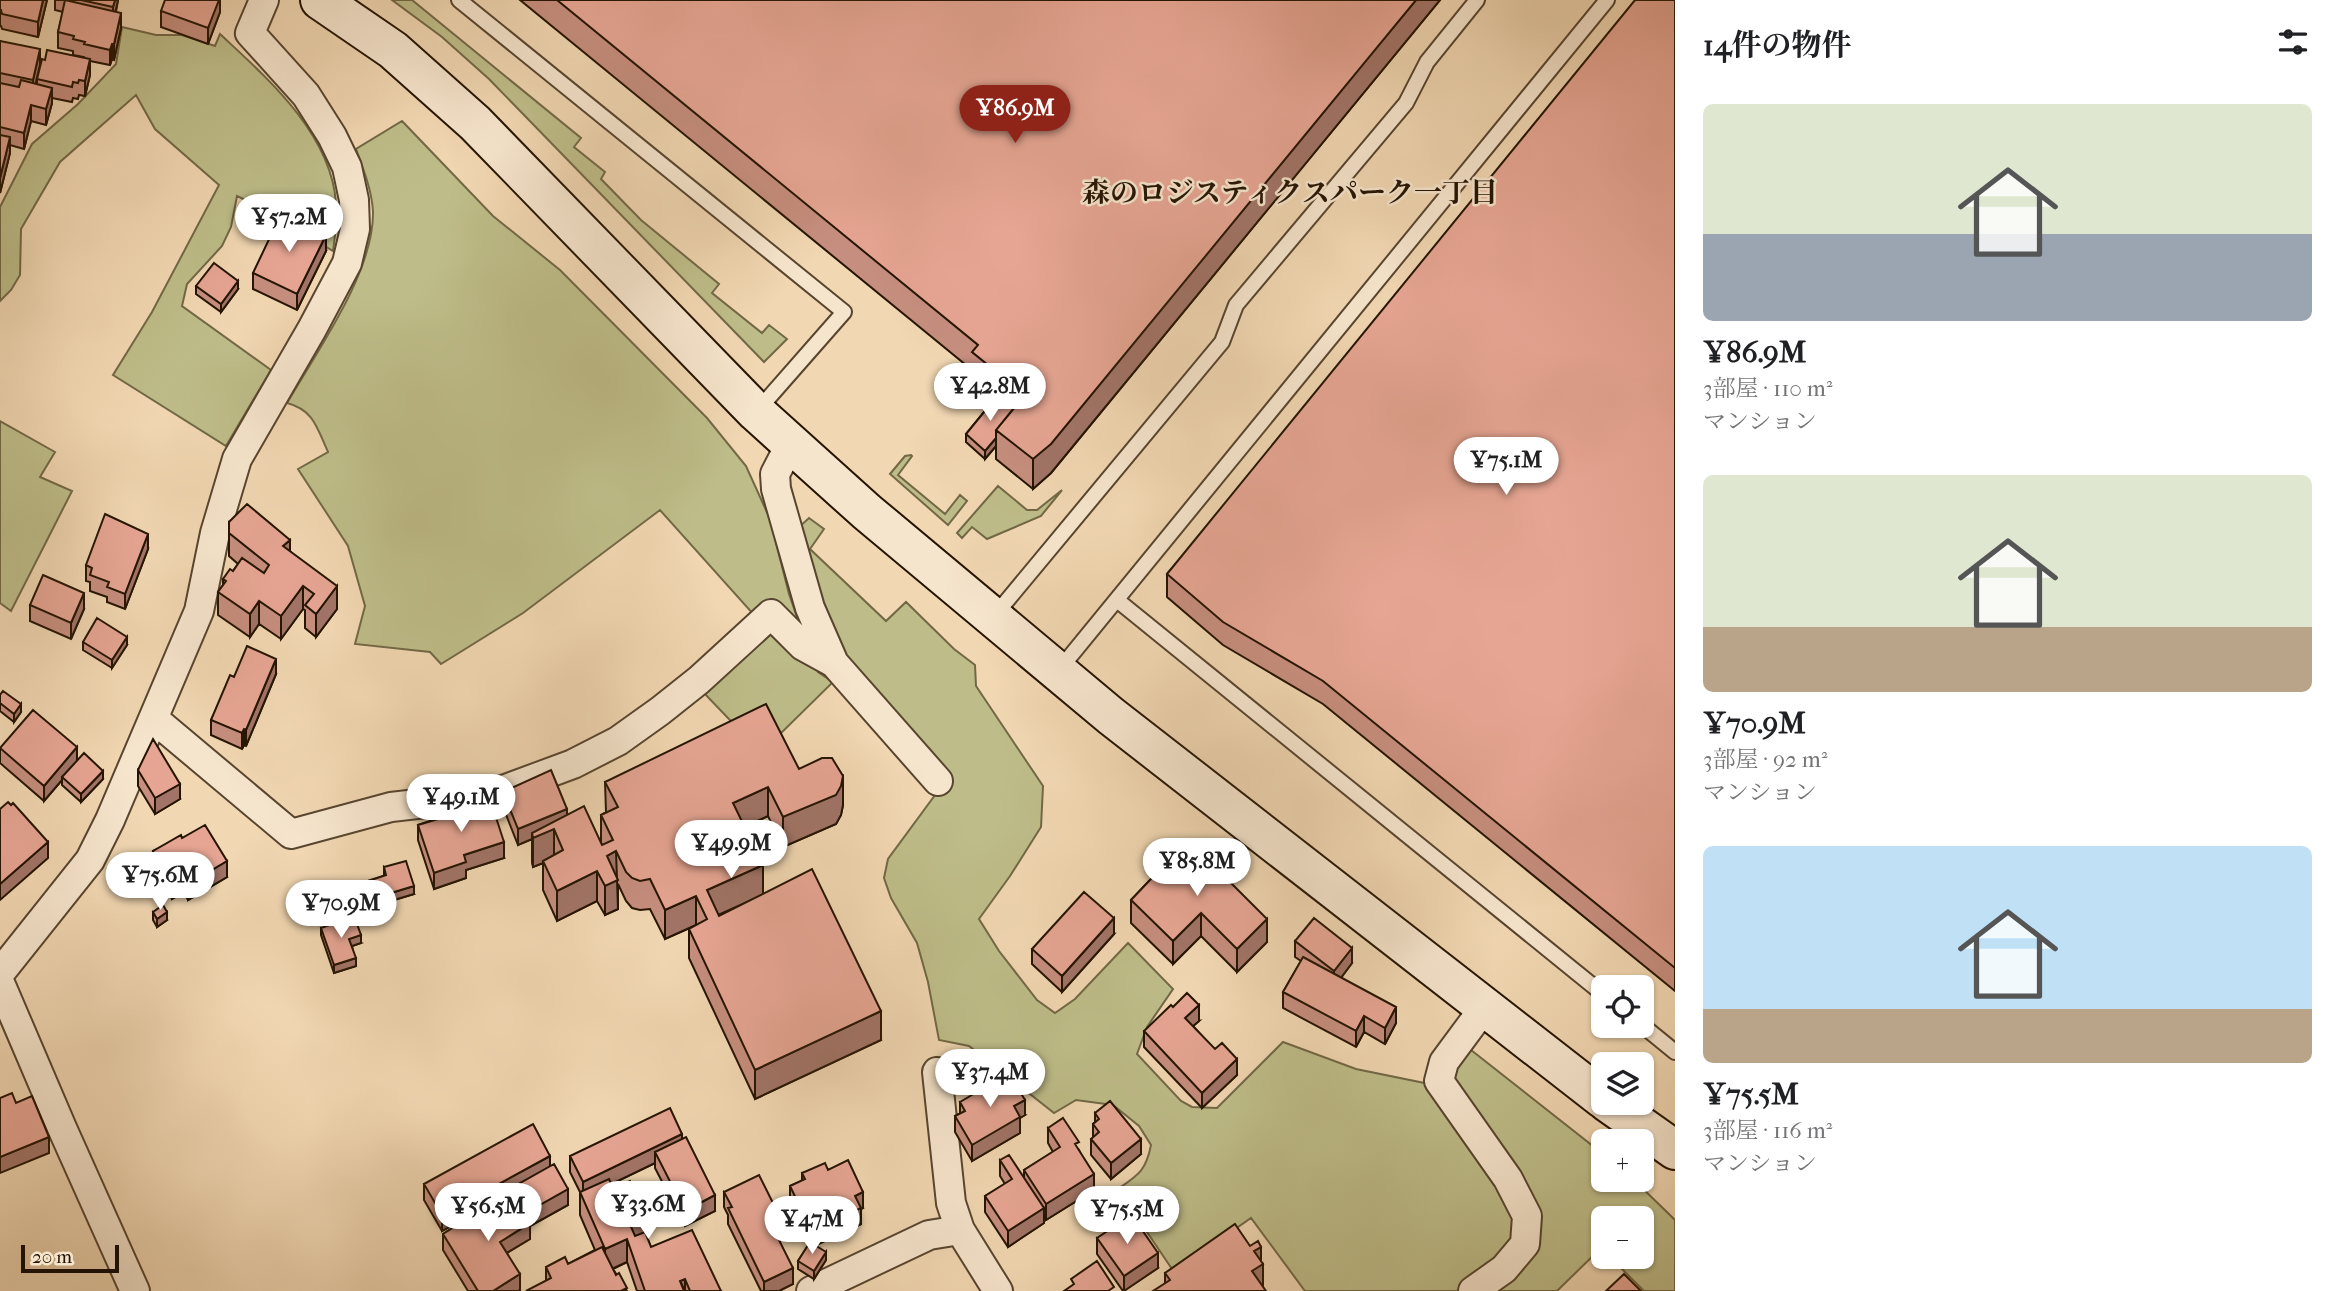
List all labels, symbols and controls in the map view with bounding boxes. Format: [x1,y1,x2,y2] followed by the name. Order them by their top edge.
[2274,23,2312,61] icon: filters
[1703,28,1851,63] text: 14件の物件
[958,86,1072,145] pin: ¥86.9M
[975,94,1055,121] text: ¥86.9M
[1945,149,2071,275] icon: home
[1082,176,1498,209] district label: 森のロジスティクスパーク一丁目
[232,194,346,254] pin: ¥57.2M
[251,203,327,230] text: ¥57.2M
[1703,335,1806,370] text: ¥86.9M
[933,364,1047,423] pin: ¥42.8M
[950,372,1030,399] text: ¥42.8M
[1703,375,1832,402] text: 3部屋 · 110 m²
[1703,408,1817,435] text: マンション
[1449,438,1563,497] pin: ¥75.1M
[1470,446,1542,473] text: ¥75.1M
[1945,520,2071,646] icon: home
[1703,706,1806,741] text: ¥70.9M
[1703,746,1827,773] text: 3部屋 · 92 m²
[404,774,518,834] pin: ¥49.1M
[1703,779,1817,806] text: マンション
[422,783,500,810] text: ¥49.1M
[674,820,788,880] pin: ¥49.9M
[691,829,771,856] text: ¥49.9M
[1140,838,1254,898] pin: ¥85.8M
[1159,847,1235,874] text: ¥85.8M
[103,852,217,912] pin: ¥75.6M
[122,861,198,888] text: ¥75.6M
[284,880,398,940] pin: ¥70.9M
[302,889,380,916] text: ¥70.9M
[1945,891,2071,1017] icon: home
[1591,975,1654,1269] map controls
[1591,975,1654,1038] button: locate
[933,1050,1047,1109] pin: ¥37.4M
[1591,1052,1654,1115] button: layers
[951,1058,1029,1085] text: ¥37.4M
[1703,1077,1799,1112] text: ¥75.5M
[1703,1117,1832,1144] text: 3部屋 · 116 m²
[1591,1129,1654,1192] button: +
[1703,1150,1817,1177] text: マンション
[591,1182,705,1241] pin: ¥33.6M
[431,1184,545,1243] pin: ¥56.5M
[1070,1186,1184,1246] pin: ¥75.5M
[611,1190,685,1217] text: ¥33.6M
[451,1192,525,1219] text: ¥56.5M
[1090,1195,1164,1222] text: ¥75.5M
[771,1196,853,1256] pin: ¥47M
[781,1205,843,1232] text: ¥47M
[1591,1206,1654,1269] button: −
[21,1242,119,1274] scale bar
[32,1246,72,1268] text: 20 m

